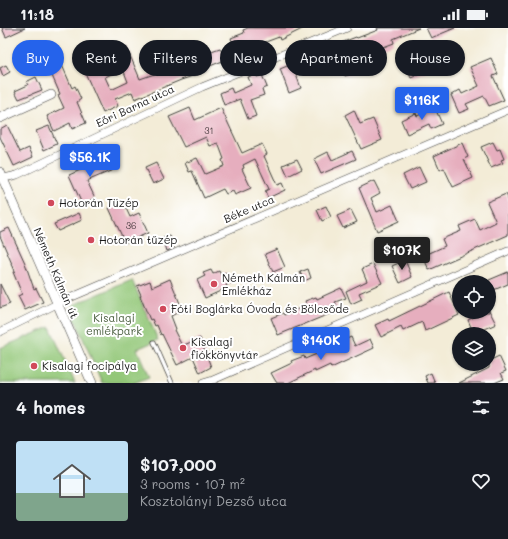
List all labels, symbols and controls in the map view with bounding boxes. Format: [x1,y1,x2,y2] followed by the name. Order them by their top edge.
[20,4,54,24] text: 11:18
[12,40,64,76] chip: Buy
[72,40,131,76] chip: Rent
[139,40,212,76] chip: Filters
[220,40,277,76] chip: New
[285,40,387,76] chip: Apartment
[395,40,465,76] chip: House
[93,81,177,130] street label: Eőri Barna utca
[394,87,450,121] pin: $116K
[404,91,440,108] text: $116K
[204,125,214,136] house number: 31
[57,144,123,178] pin: $56.1K
[69,148,111,165] text: $56.1K
[221,191,277,226] street label: Béke utca
[59,195,139,210] place label: Hotorán Tüzép
[46,198,56,208] marker: Hotorán Tüzép
[126,220,136,231] house number: 36
[31,225,82,321] street label: Németh Kálmán út
[99,232,177,247] place label: Hotorán tűzép
[86,235,96,245] marker: Hotorán tűzép
[374,237,430,271] pin: $107K
[383,241,421,258] text: $107K
[222,270,305,298] place label: Németh Kálmán Emlékház
[452,275,496,371] map controls
[452,275,496,319] button: locate
[209,279,219,289] marker: Németh Kálmán Emlékház
[171,301,349,316] place label: Fóti Boglárka Óvoda és Bölcsőde
[158,304,168,314] marker: Fóti Boglárka Óvoda és Bölcsőde
[86,310,142,338] park label: Kisalagi emlékpark
[293,327,349,361] pin: $140K
[452,327,496,371] button: layers
[302,331,340,348] text: $140K
[191,334,258,362] place label: Kisalagi fiókkönyvtár
[178,343,188,353] marker: Kisalagi fiókkönyvtár
[42,358,137,373] place label: Kisalagi focipálya
[29,361,39,371] marker: Kisalagi focipálya
[16,396,85,418] text: 4 homes
[470,396,492,418] icon: filters
[140,453,216,475] text: $107,000
[48,457,96,505] icon: home
[470,470,492,492] icon: heart
[140,475,245,492] text: 3 rooms · 107 m²
[140,492,287,509] text: Kosztolányi Dezső utca

